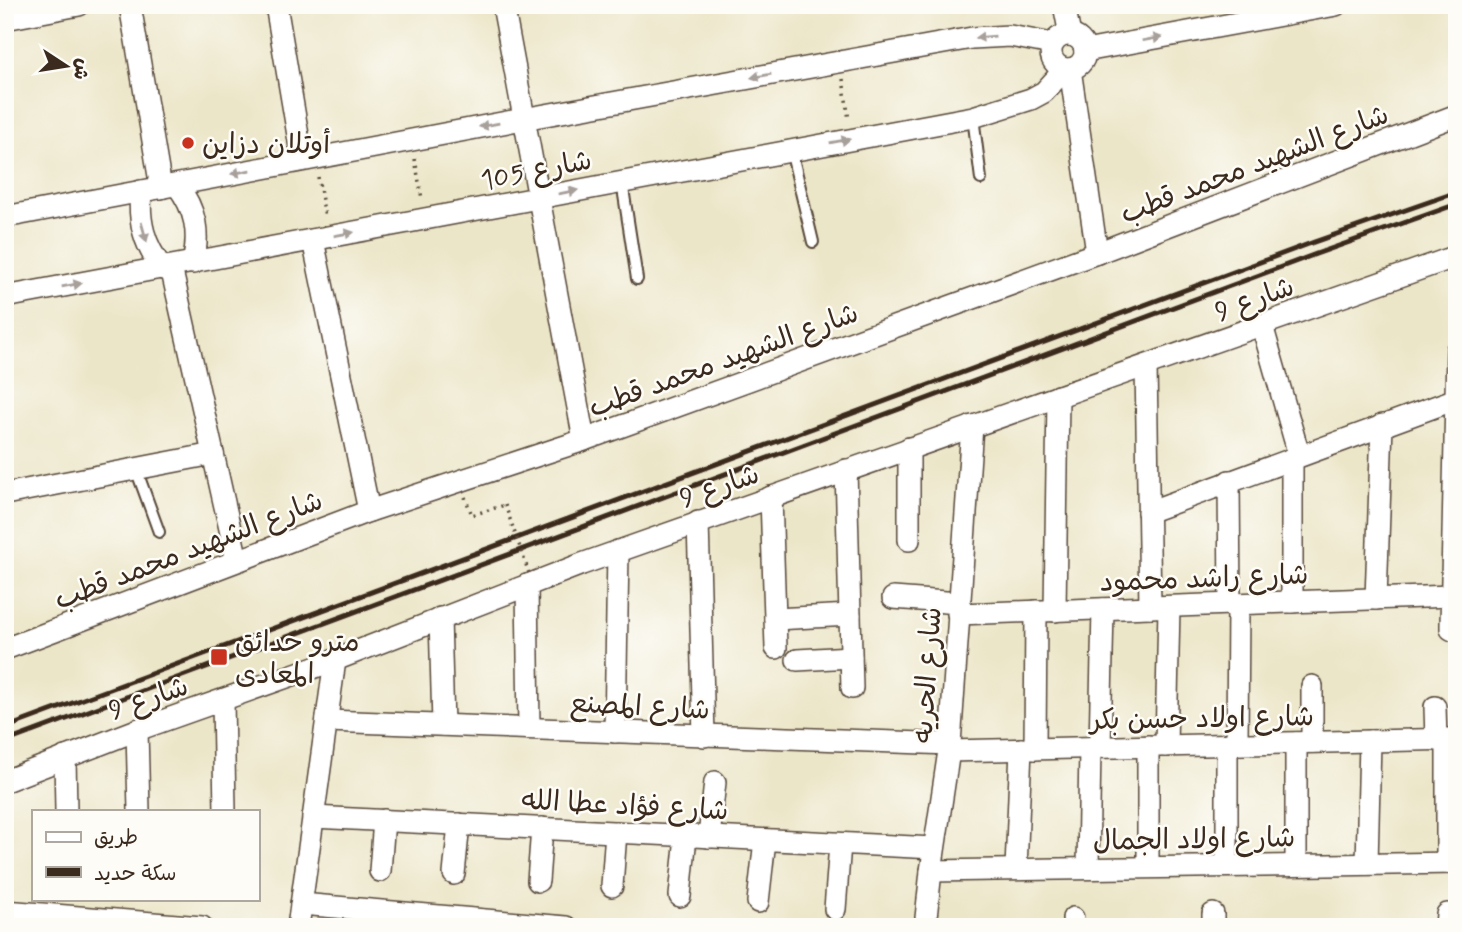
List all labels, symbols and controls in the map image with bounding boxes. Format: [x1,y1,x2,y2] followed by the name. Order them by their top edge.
[32,32,102,102] north arrow
[974,32,996,43] one-way arrow
[1141,33,1163,44] one-way arrow
[67,56,96,82] text: ش
[750,71,772,82] one-way arrow
[1115,97,1394,234] street label: شارع الشهيد محمد قطب
[478,120,500,131] one-way arrow
[202,127,330,164] place label: أوتلان دزاين
[180,135,196,151] marker: أوتلان دزاين
[829,136,851,147] one-way arrow
[478,143,595,200] street label: شارع 105
[230,166,252,177] one-way arrow
[557,186,579,197] one-way arrow
[139,222,150,244] one-way arrow
[333,228,355,239] one-way arrow
[1210,269,1300,332] street label: شارع 9
[61,279,83,290] one-way arrow
[584,295,864,427] street label: شارع الشهيد محمد قطب
[675,457,765,518] street label: شارع 9
[49,483,328,620] street label: شارع الشهيد محمد قطب
[1099,557,1309,602] street label: شارع راشد محمود
[905,606,952,745] street label: شارع الحريه
[235,625,360,694] place label: مترو حدائق المعادى
[209,647,229,667] marker: مترو حدائق المعادى
[104,669,194,730] street label: شارع 9
[569,685,711,730] street label: شارع المصنع
[1088,699,1314,740] street label: شارع اولاد حسن بكر
[520,783,729,830] street label: شارع فؤاد عطا الله
[32,810,259,900] legend
[1093,820,1296,861] street label: شارع اولاد الجمال
[94,824,138,852] text: طريق
[94,860,177,888] text: سكة حديد

